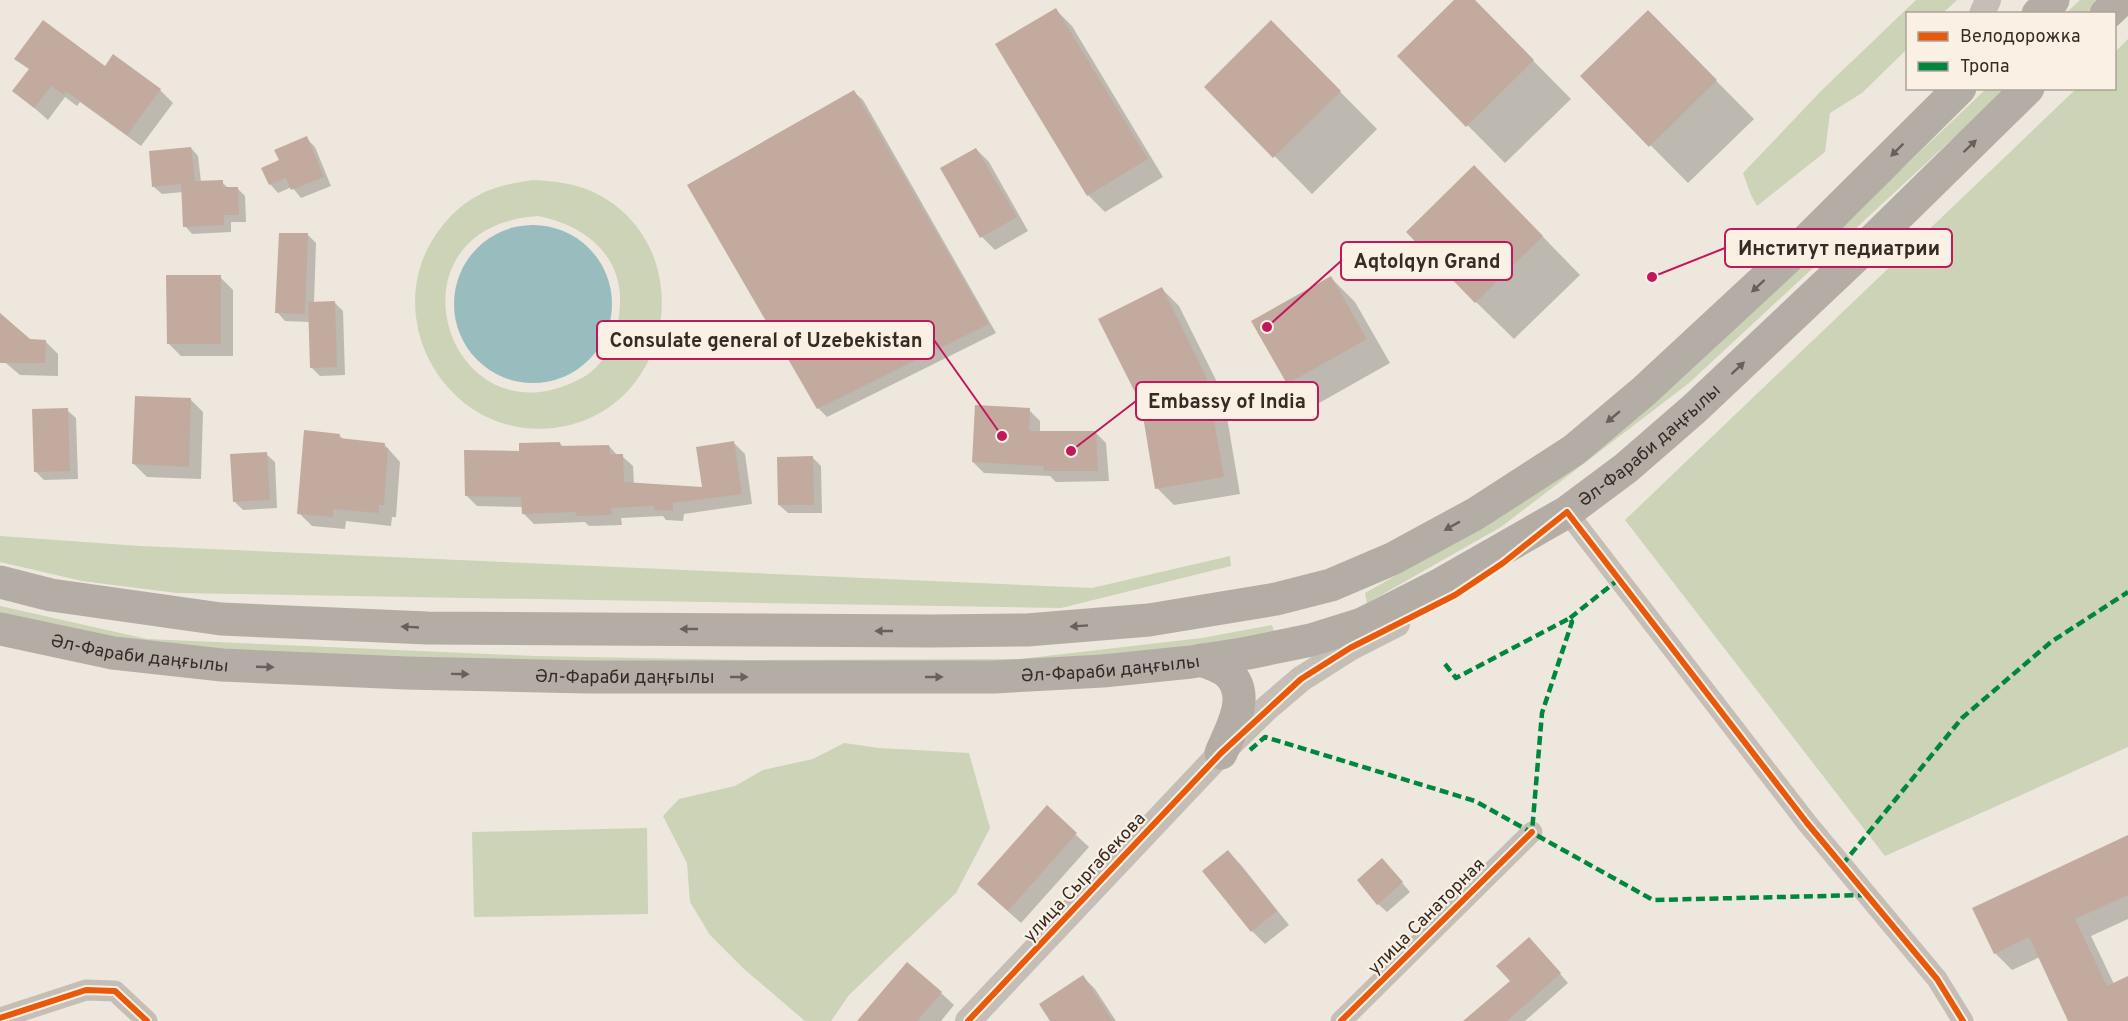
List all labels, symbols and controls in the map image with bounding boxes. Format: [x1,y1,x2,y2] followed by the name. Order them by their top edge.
[1906,12,2116,90] legend
[1960,26,2080,49] text: Велодорожка
[1960,56,2009,79] text: Тропа
[1962,139,1976,153] one-way arrow
[1890,142,1904,157] one-way arrow
[1725,229,1952,267] callout: Институт педиатрии
[1738,237,1940,263] text: Институт педиатрии
[1341,242,1512,280] callout: Aqtolqyn Grand
[1354,250,1500,276] text: Aqtolqyn Grand
[1751,279,1766,292] one-way arrow
[597,321,934,359] callout: Consulate general of Uzebekistan
[610,329,922,355] text: Consulate general of Uzebekistan
[1731,361,1745,375] one-way arrow
[1574,380,1726,513] street label: Әл-Фараби даңғылы
[1136,382,1318,420] callout: Embassy of India
[1148,390,1306,416] text: Embassy of India
[1606,410,1621,423] one-way arrow
[1444,521,1461,531] one-way arrow
[1069,621,1088,631] one-way arrow
[401,622,420,632] one-way arrow
[680,624,699,634] one-way arrow
[875,626,894,636] one-way arrow
[48,630,230,679] street label: Әл-Фараби даңғылы
[1020,651,1202,689] street label: Әл-Фараби даңғылы
[256,662,275,671] one-way arrow
[535,666,714,690] street label: Әл-Фараби даңғылы
[451,670,470,679] one-way arrow
[730,672,749,682] one-way arrow
[925,672,944,682] one-way arrow
[1019,808,1151,948] street label: улица Сыргабекова
[1364,854,1491,981] street label: улица Санаторная

